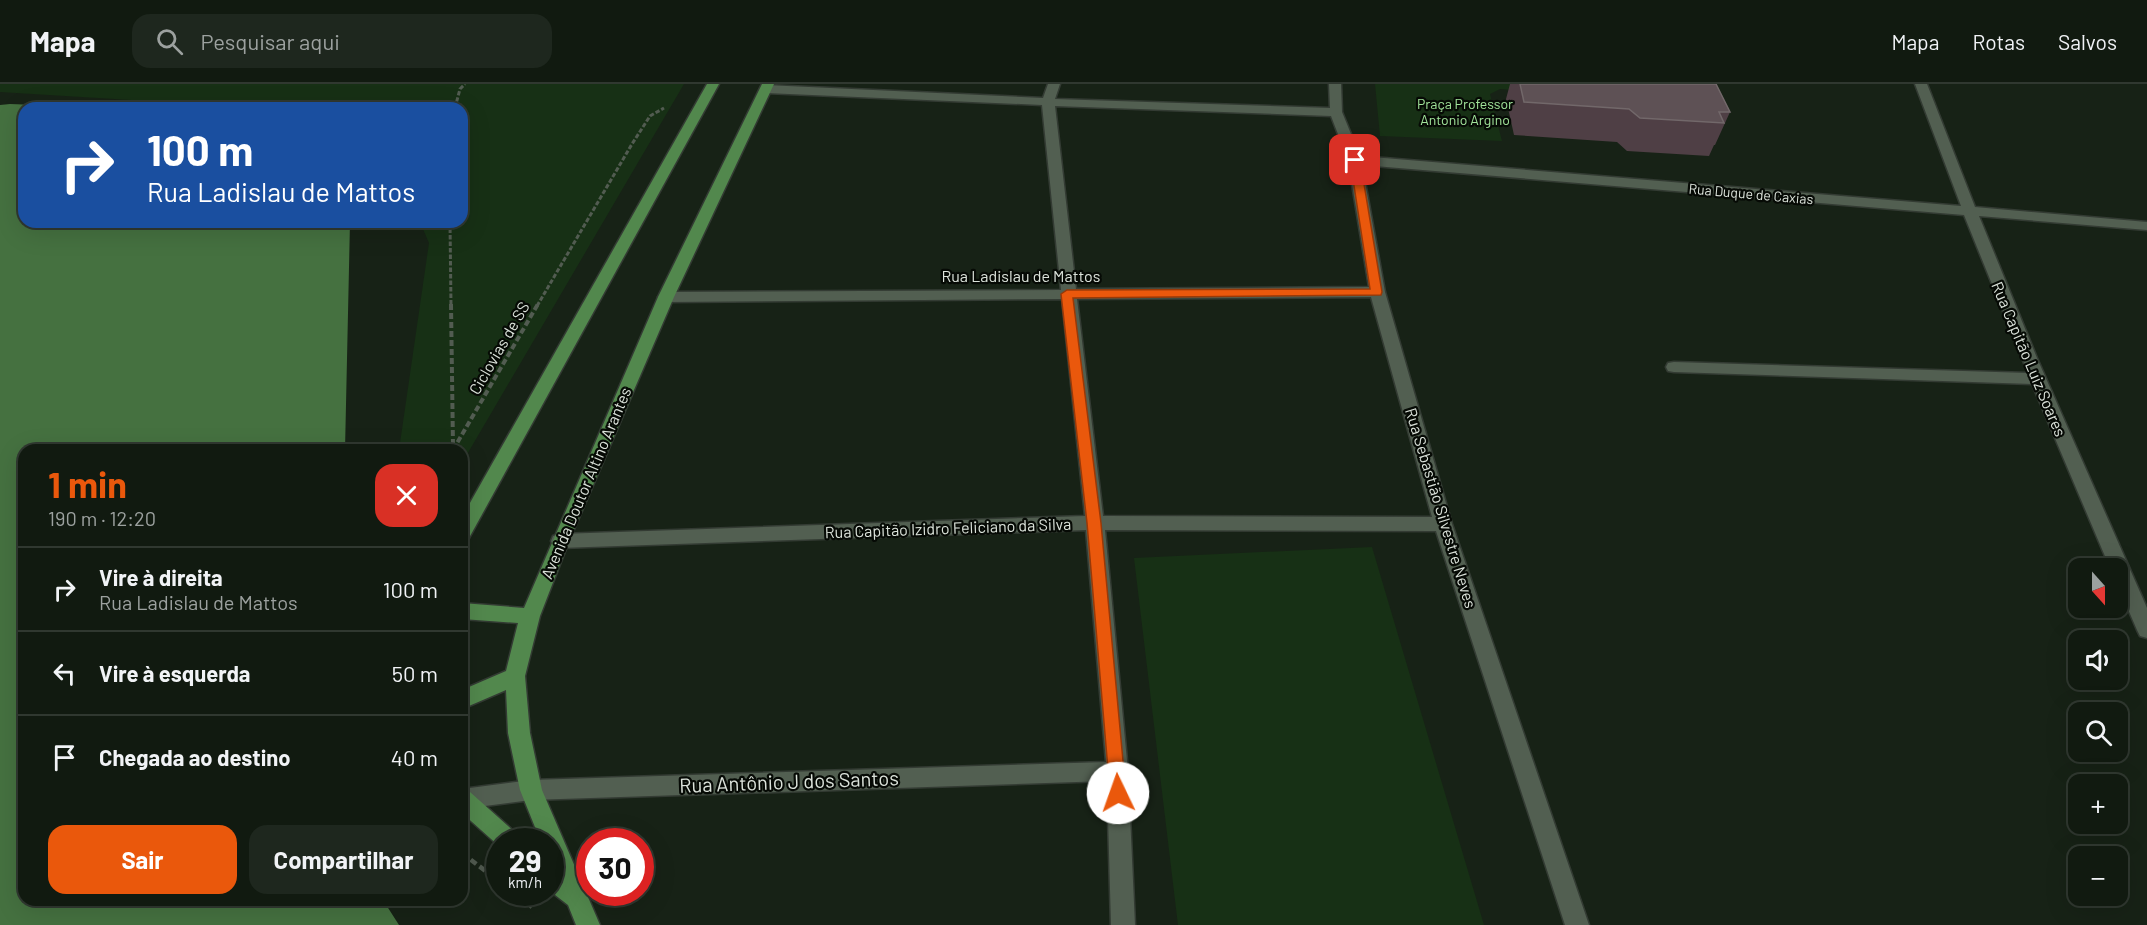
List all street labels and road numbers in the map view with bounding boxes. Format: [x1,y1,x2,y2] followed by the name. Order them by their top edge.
[1688,180,1814,207] street label: Rua Duque de Caxias
[942,266,1101,285] street label: Rua Ladislau de Mattos
[1988,279,2071,439] street label: Rua Capitão Luiz Soares
[464,298,533,398] street label: Ciclovias de SS
[537,384,635,581] street label: Avenida Doutor Altino Arantes
[1402,405,1481,610] street label: Rua Sebastião Silvestre Neves
[824,514,1072,541] street label: Rua Capitão Izidro Feliciano da Silva
[679,765,899,797] street label: Rua Antônio J dos Santos

